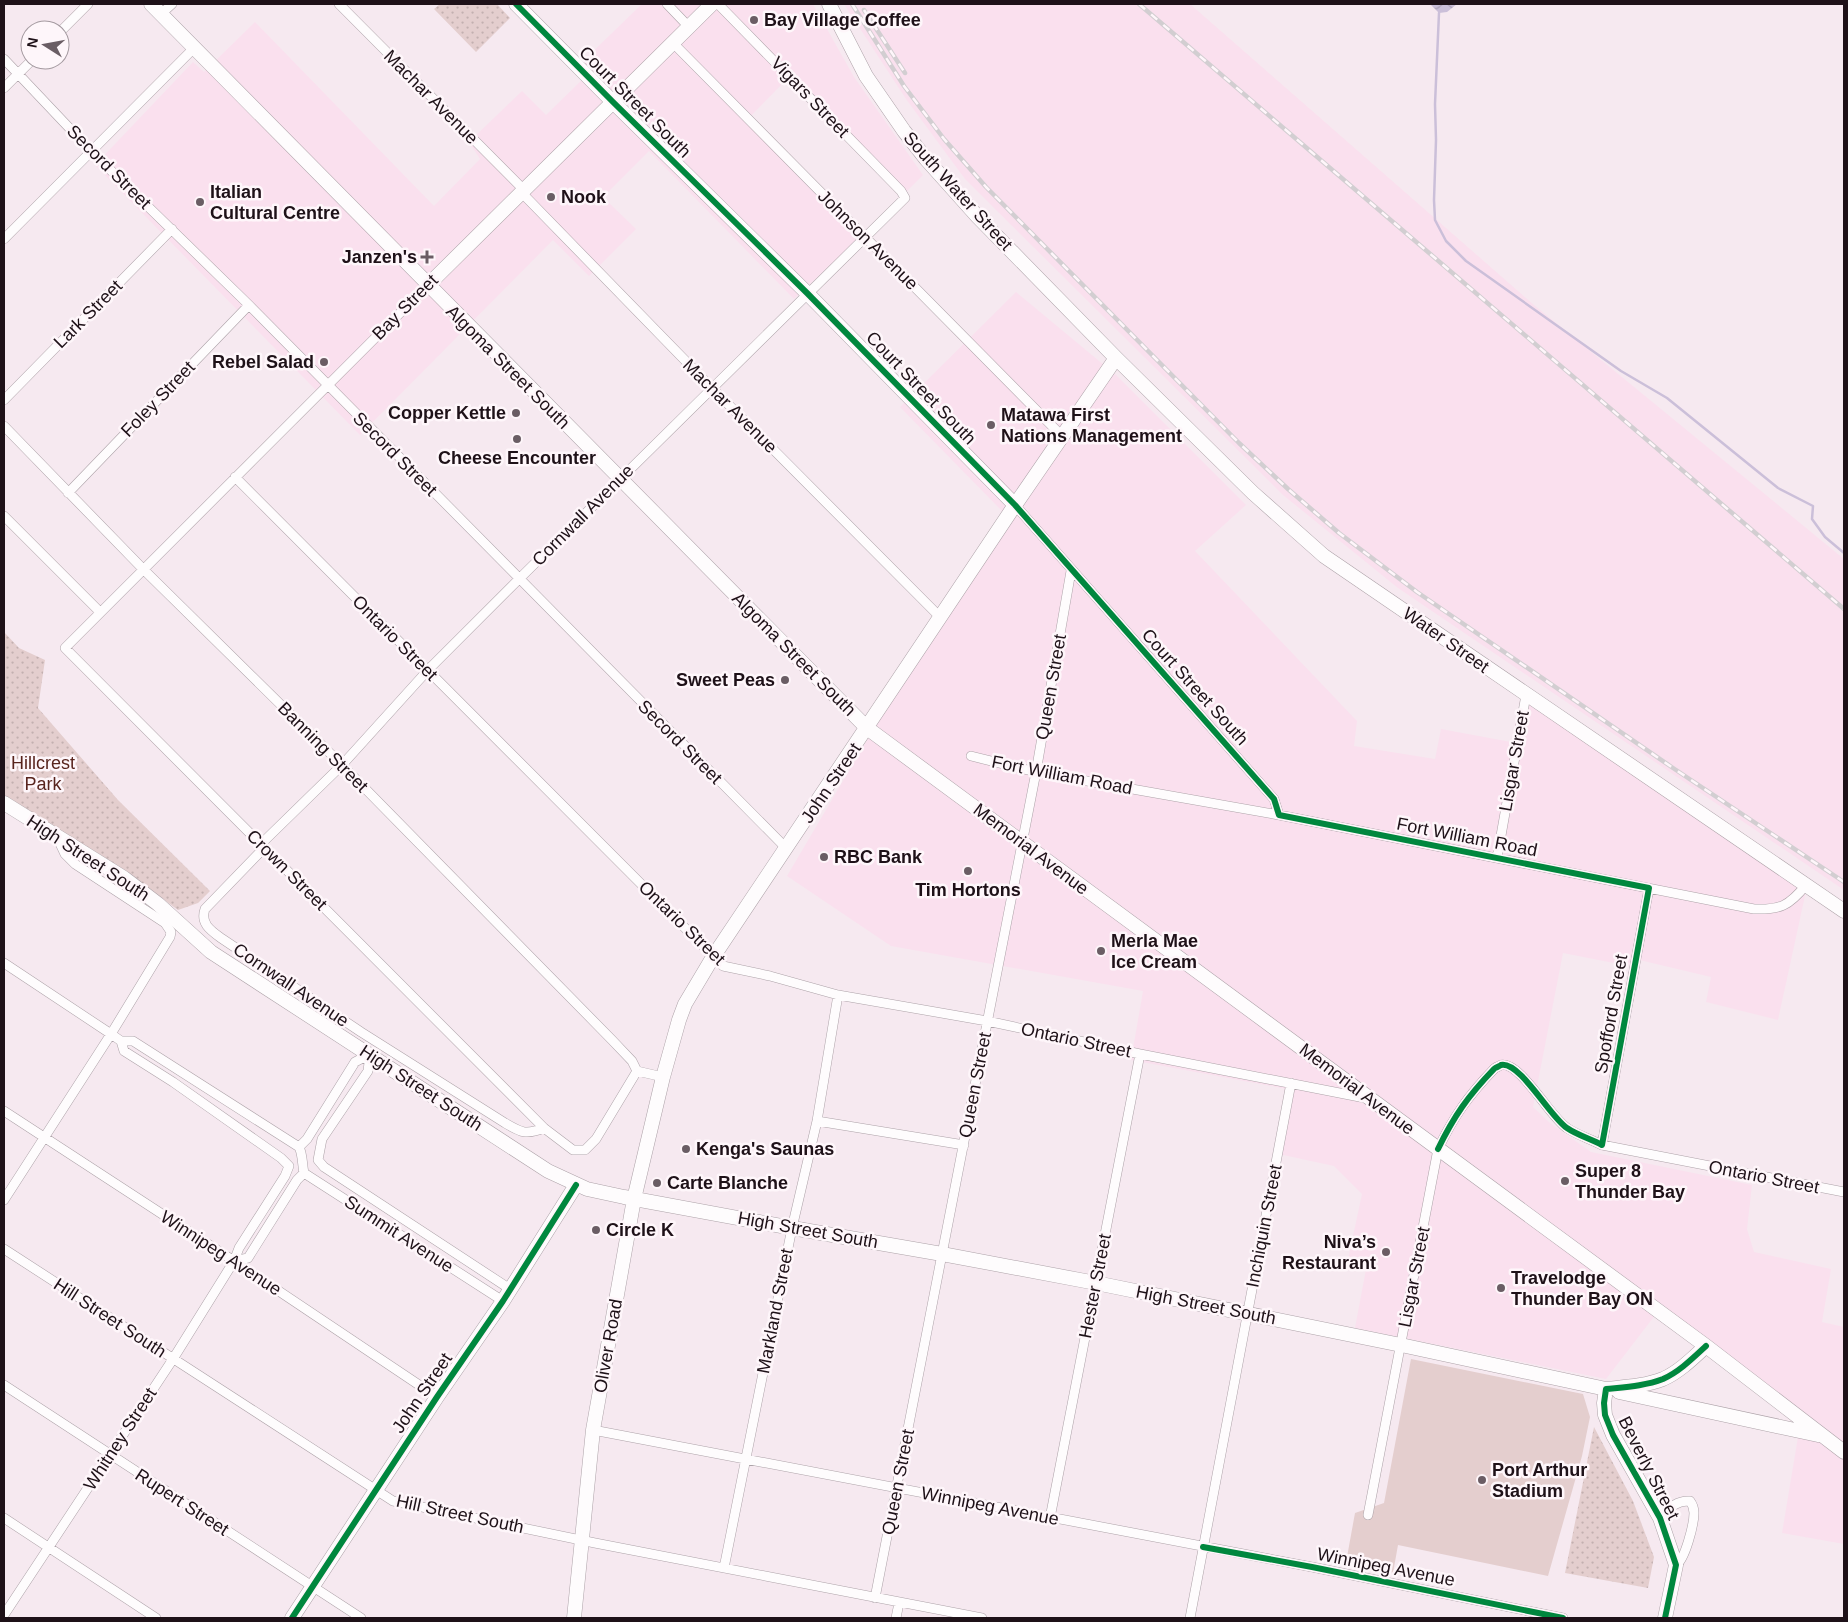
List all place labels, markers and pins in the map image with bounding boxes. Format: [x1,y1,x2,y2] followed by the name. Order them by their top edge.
[764,10,921,30] place label: Bay Village Coffee
[748,14,760,26] marker: Bay Village Coffee
[210,182,340,223] place label: Italian Cultural Centre
[561,187,607,207] place label: Nook
[545,191,557,203] marker: Nook
[194,196,206,208] marker: Italian Cultural Centre
[342,247,417,267] place label: Janzen's
[421,251,433,263] marker: Janzen's
[212,352,314,372] place label: Rebel Salad
[318,356,330,368] marker: Rebel Salad
[388,403,506,423] place label: Copper Kettle
[1001,405,1182,446] place label: Matawa First Nations Management
[510,407,522,419] marker: Copper Kettle
[985,419,997,431] marker: Matawa First Nations Management
[511,433,523,445] marker: Cheese Encounter
[438,448,596,468] place label: Cheese Encounter
[676,670,775,690] place label: Sweet Peas
[779,674,791,686] marker: Sweet Peas
[834,847,923,867] place label: RBC Bank
[818,851,830,863] marker: RBC Bank
[962,865,974,877] marker: Tim Hortons
[915,880,1021,900] place label: Tim Hortons
[1111,931,1198,972] place label: Merla Mae Ice Cream
[1095,945,1107,957] marker: Merla Mae Ice Cream
[696,1139,834,1159] place label: Kenga's Saunas
[680,1143,692,1155] marker: Kenga's Saunas
[1575,1161,1685,1202] place label: Super 8 Thunder Bay
[667,1173,788,1193] place label: Carte Blanche
[1559,1175,1571,1187] marker: Super 8 Thunder Bay
[651,1177,663,1189] marker: Carte Blanche
[606,1220,674,1240] place label: Circle K
[590,1224,602,1236] marker: Circle K
[1282,1232,1376,1273] place label: Niva’s Restaurant
[1380,1246,1392,1258] marker: Niva’s Restaurant
[1511,1268,1653,1309] place label: Travelodge Thunder Bay ON
[1495,1282,1507,1294] marker: Travelodge Thunder Bay ON
[1492,1460,1587,1501] place label: Port Arthur Stadium
[1476,1474,1488,1486] marker: Port Arthur Stadium

